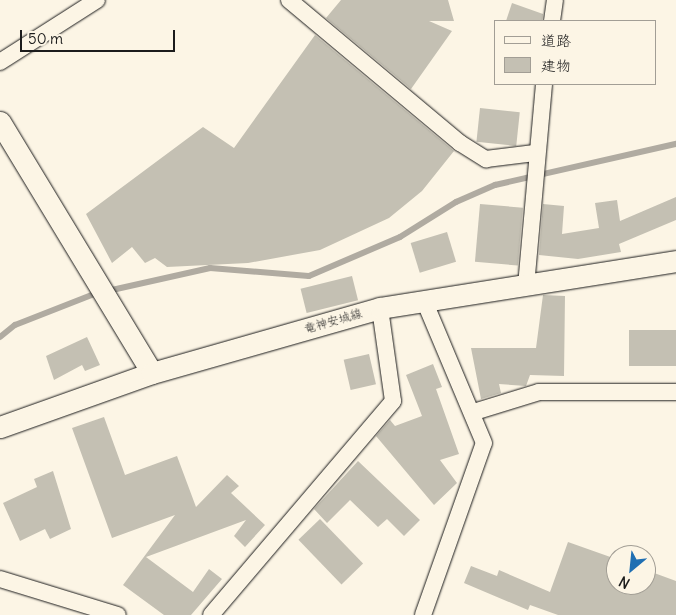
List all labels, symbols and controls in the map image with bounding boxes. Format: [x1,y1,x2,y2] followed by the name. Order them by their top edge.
[22,20,178,52] scale bar
[493,20,656,85] legend
[28,29,63,48] text: 50 m
[541,31,571,50] text: 道路
[541,56,571,75] text: 建物
[302,306,364,336] street label: 竜神安城線
[606,545,656,595] north arrow
[616,572,633,593] text: N

